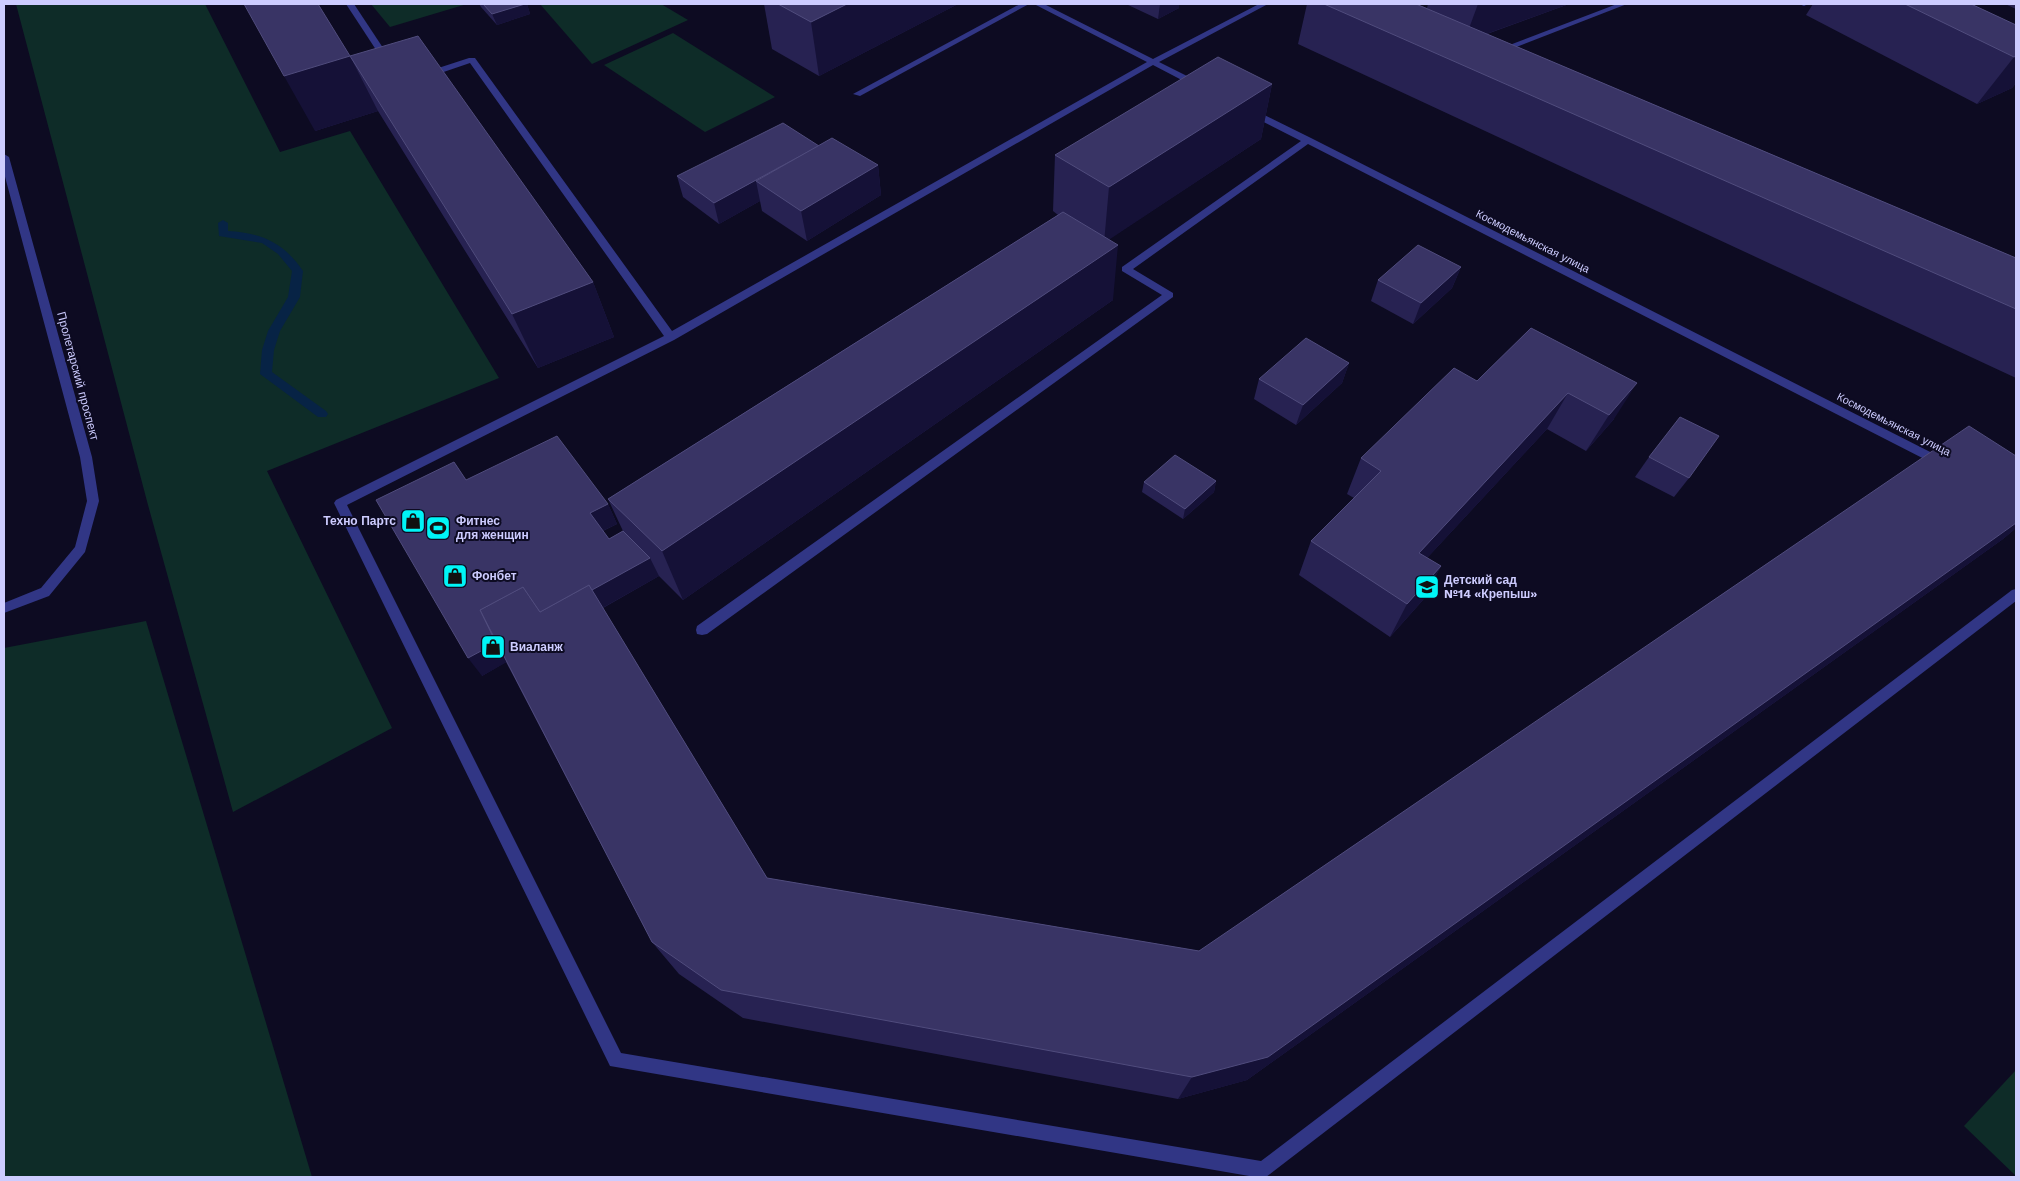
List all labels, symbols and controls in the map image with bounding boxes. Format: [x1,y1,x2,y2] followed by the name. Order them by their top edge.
[1474,207,1593,276] street label: Космодемьянская улица
[54,310,102,442] street label: Пролетарский проспект
[1835,390,1954,459] street label: Космодемьянская улица
[400,508,426,534] shop icon: Техно Партс
[323,514,396,528] place label: Техно Партс
[456,514,529,542] place label: Фитнес для женщин
[425,515,451,541] sports icon: Фитнес для женщин
[442,563,468,589] shop icon: Фонбет
[472,569,517,583] place label: Фонбет
[1444,573,1537,601] place label: Детский сад №14 «Крепыш»
[1414,574,1440,600] school or university icon: Детский сад №14 «Крепыш»
[480,634,506,660] shop icon: Виаланж
[510,640,563,654] place label: Виаланж

